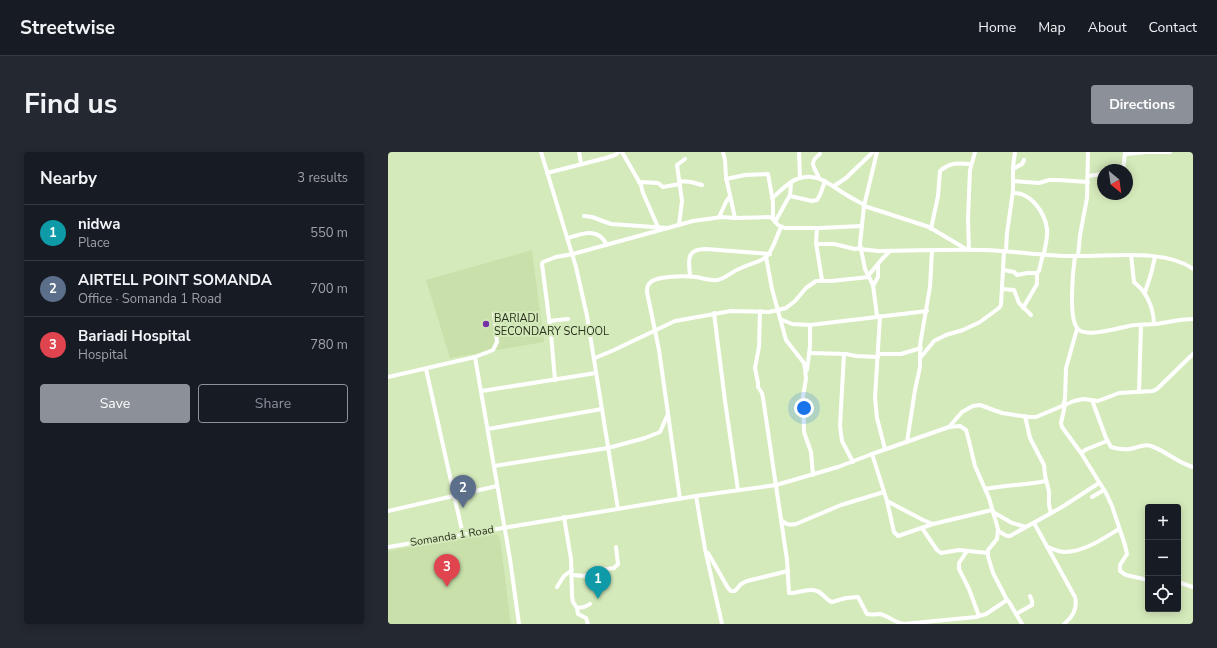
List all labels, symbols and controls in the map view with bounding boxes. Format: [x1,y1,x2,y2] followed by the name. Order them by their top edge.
[20,15,115,41] text: Streetwise
[978,18,1016,37] text: Home
[1038,18,1066,37] text: Map
[1088,18,1127,37] text: About
[1149,18,1197,37] text: Contact
[24,85,118,123] text: Find us
[1091,85,1193,124] button: Directions
[1097,164,1133,200] north arrow
[40,167,97,190] text: Nearby
[297,169,348,187] text: 3 results
[78,214,120,234] text: nidwa
[49,224,57,242] text: 1
[310,224,348,242] text: 550 m
[78,234,110,252] text: Place
[78,270,272,290] text: AIRTELL POINT SOMANDA
[49,280,57,298] text: 2
[310,280,348,298] text: 700 m
[78,290,222,308] text: Office · Somanda 1 Road
[494,311,609,339] place label: BARIADI SECONDARY SCHOOL
[481,319,491,329] marker: BARIADI SECONDARY SCHOOL
[78,326,190,346] text: Bariadi Hospital
[49,336,57,354] text: 3
[310,336,348,354] text: 780 m
[78,346,127,364] text: Hospital
[40,384,190,423] button: Save
[198,384,348,423] button: Share
[794,398,814,418] your location
[450,475,476,508] pin: 2
[1145,504,1181,612] map controls
[1145,504,1181,540] button: +
[409,522,495,550] street label: Somanda 1 Road
[1145,540,1181,576] button: −
[434,554,460,587] pin: 3
[585,566,611,599] pin: 1
[1145,576,1181,612] button: locate

